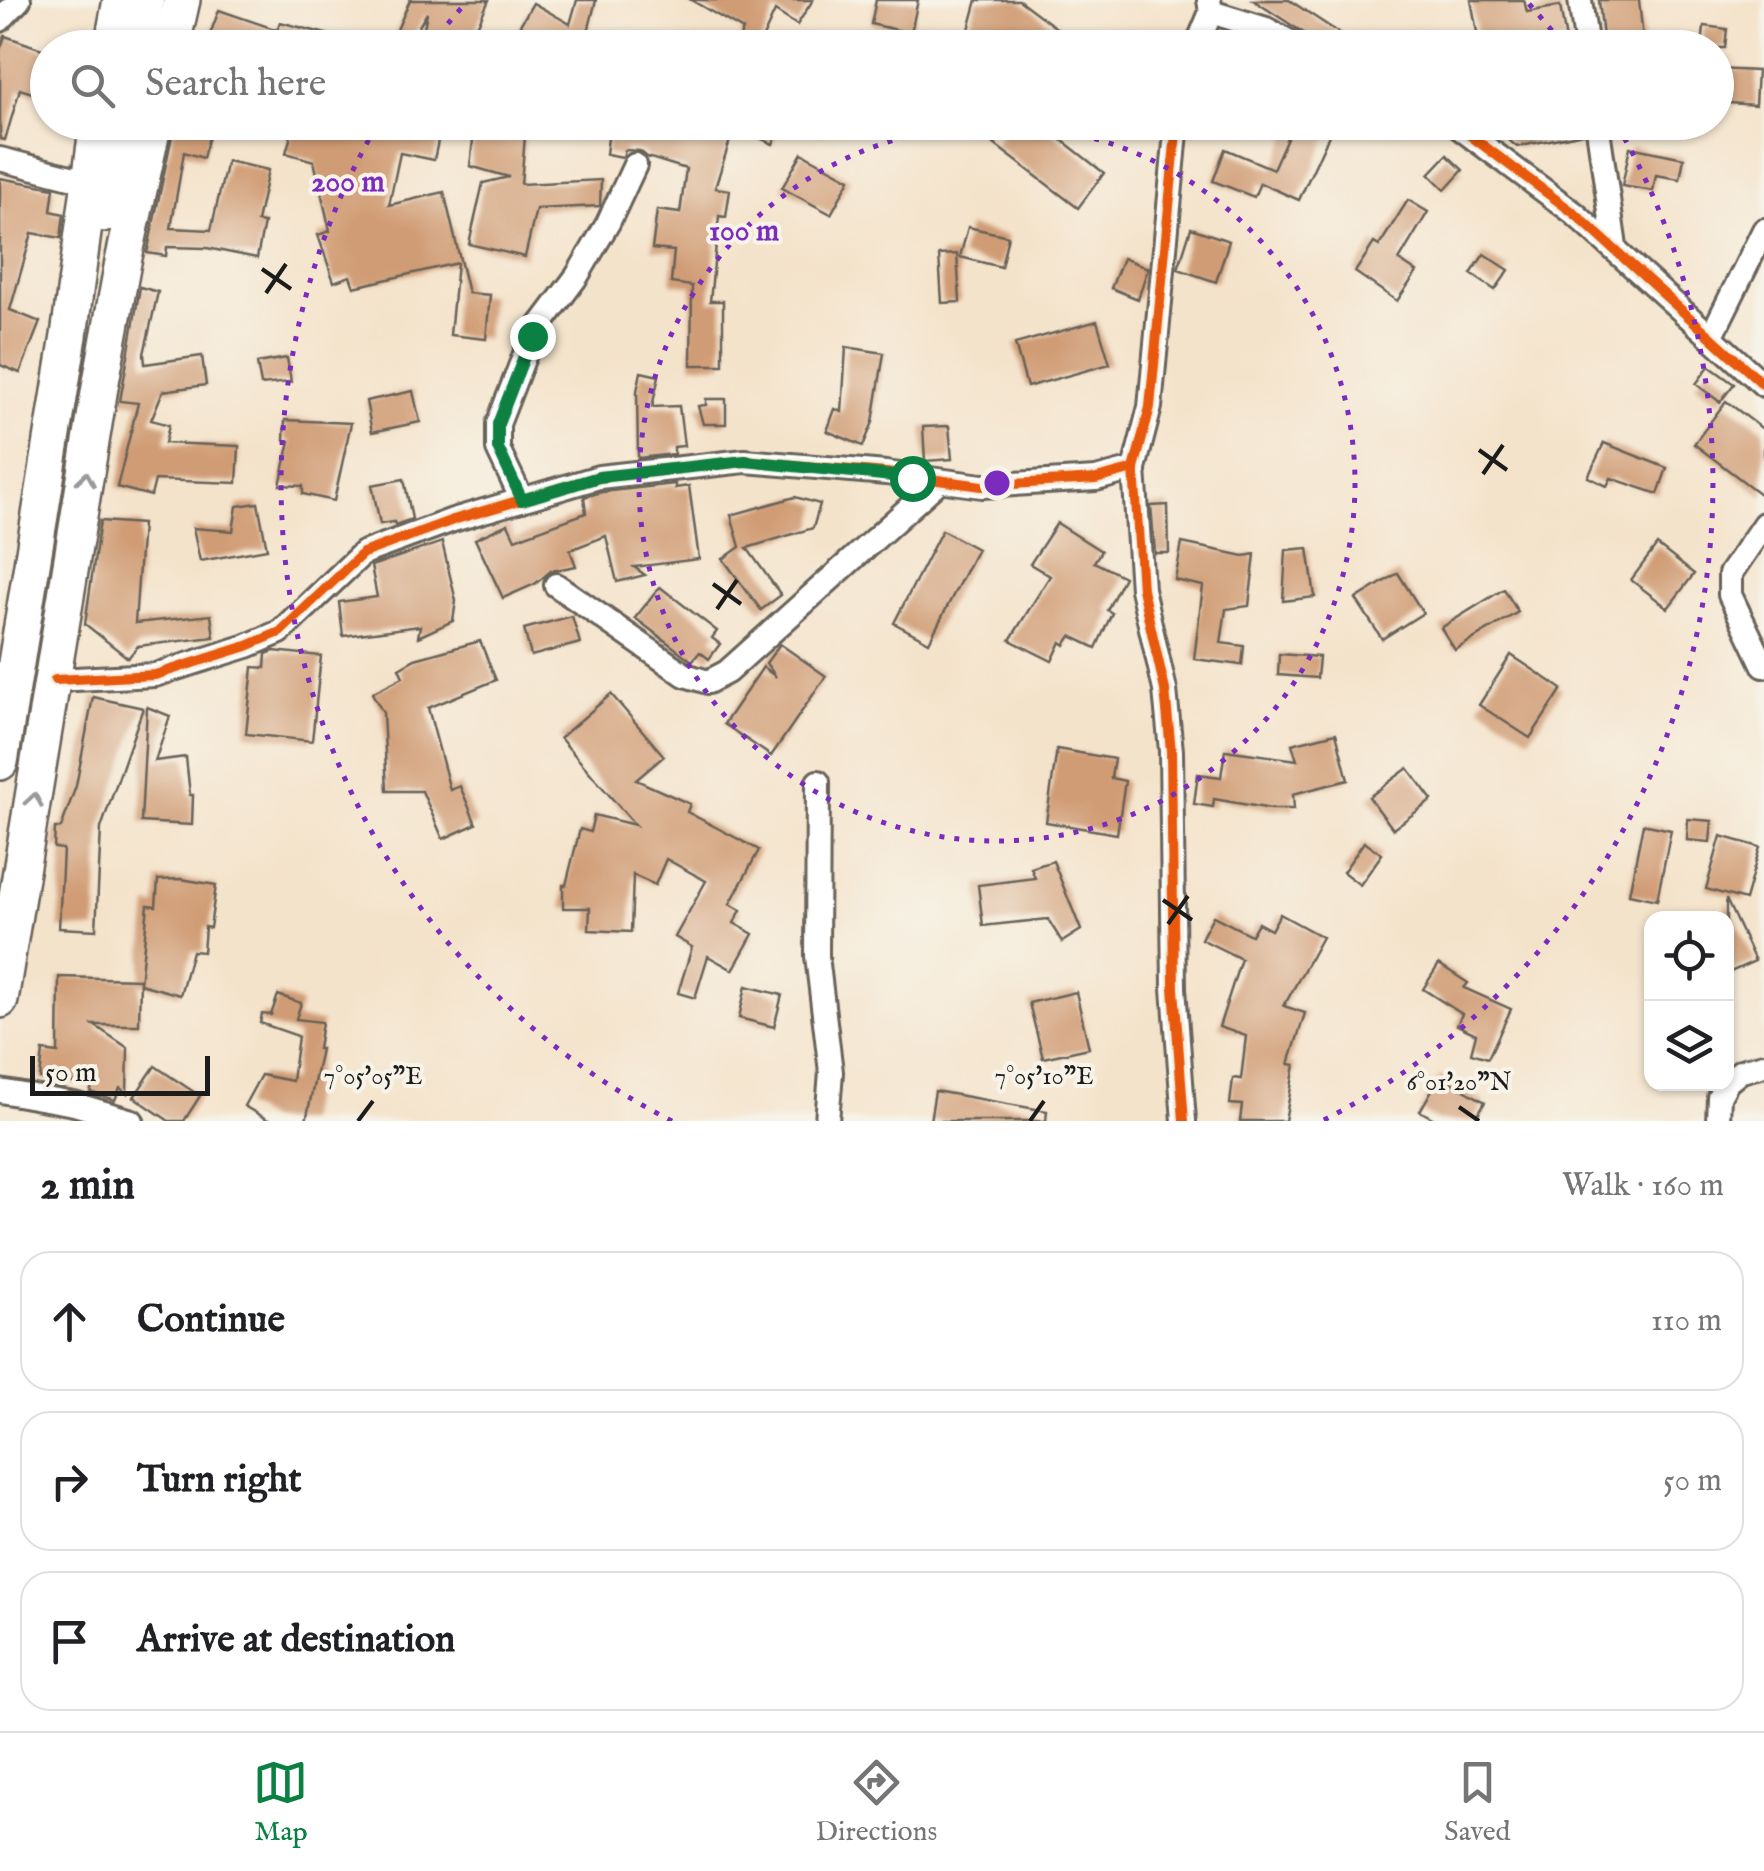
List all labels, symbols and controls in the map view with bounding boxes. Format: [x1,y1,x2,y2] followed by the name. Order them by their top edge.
[30,30,1734,140] search box
[65,58,120,113] icon: search
[145,61,326,109] text: Search here
[311,164,385,202] text: 200 m
[709,213,779,251] text: 100 m
[510,314,556,360] route end
[890,456,936,502] route start
[979,465,1015,501] centre of rings
[74,471,95,488] one-way arrow
[23,792,44,809] one-way arrow
[1644,911,1734,1091] map controls
[1644,911,1734,1001] button: locate
[1644,1001,1734,1091] button: layers
[30,1051,210,1096] scale bar
[45,1056,97,1091] text: 50 m
[324,1061,422,1093] text: 7°05'05"E
[994,1061,1094,1093] text: 7°05'10"E
[1407,1067,1511,1099] text: 6°01'20"N
[40,1160,135,1213] text: 2 min
[1562,1166,1724,1207] text: Walk · 160 m
[42,1294,97,1349] icon: ahead
[137,1297,285,1345] text: Continue
[1651,1301,1722,1342] text: 110 m
[42,1454,97,1509] icon: right
[137,1457,301,1505] text: Turn right
[1663,1461,1722,1502] text: 50 m
[42,1614,97,1669] icon: arrive
[137,1617,455,1665] text: Arrive at destination
[253,1755,308,1850] tab: Map
[815,1755,937,1850] tab: Directions
[1444,1755,1511,1850] tab: Saved

